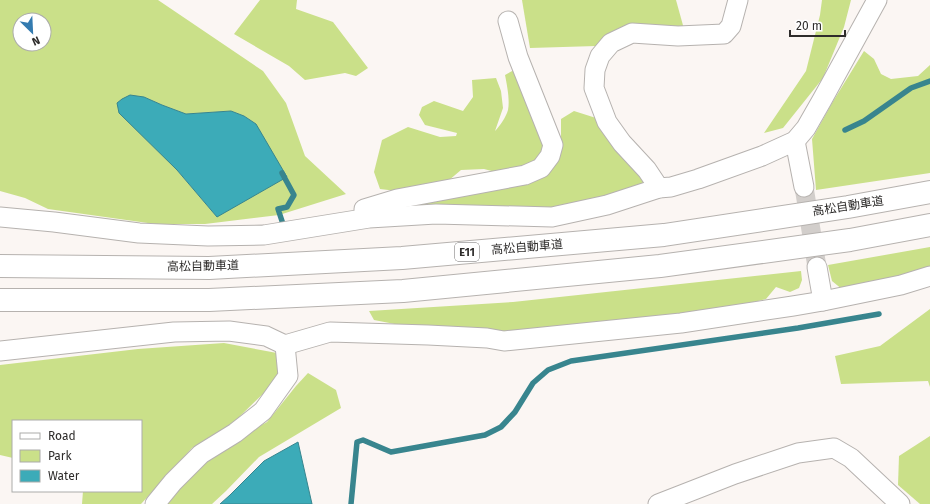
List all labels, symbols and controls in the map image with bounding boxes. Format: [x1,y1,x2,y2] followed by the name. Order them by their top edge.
[12,12,52,52] north arrow
[790,12,845,38] scale bar
[796,19,822,33] text: 20 m
[30,33,42,48] text: N
[811,193,885,219] street label: 高松自動車道
[491,237,563,257] street label: 高松自動車道
[455,243,479,261] road number: E11
[167,258,239,274] street label: 高松自動車道
[12,420,142,492] legend
[48,429,76,443] text: Road
[48,449,72,463] text: Park
[48,469,80,483] text: Water

